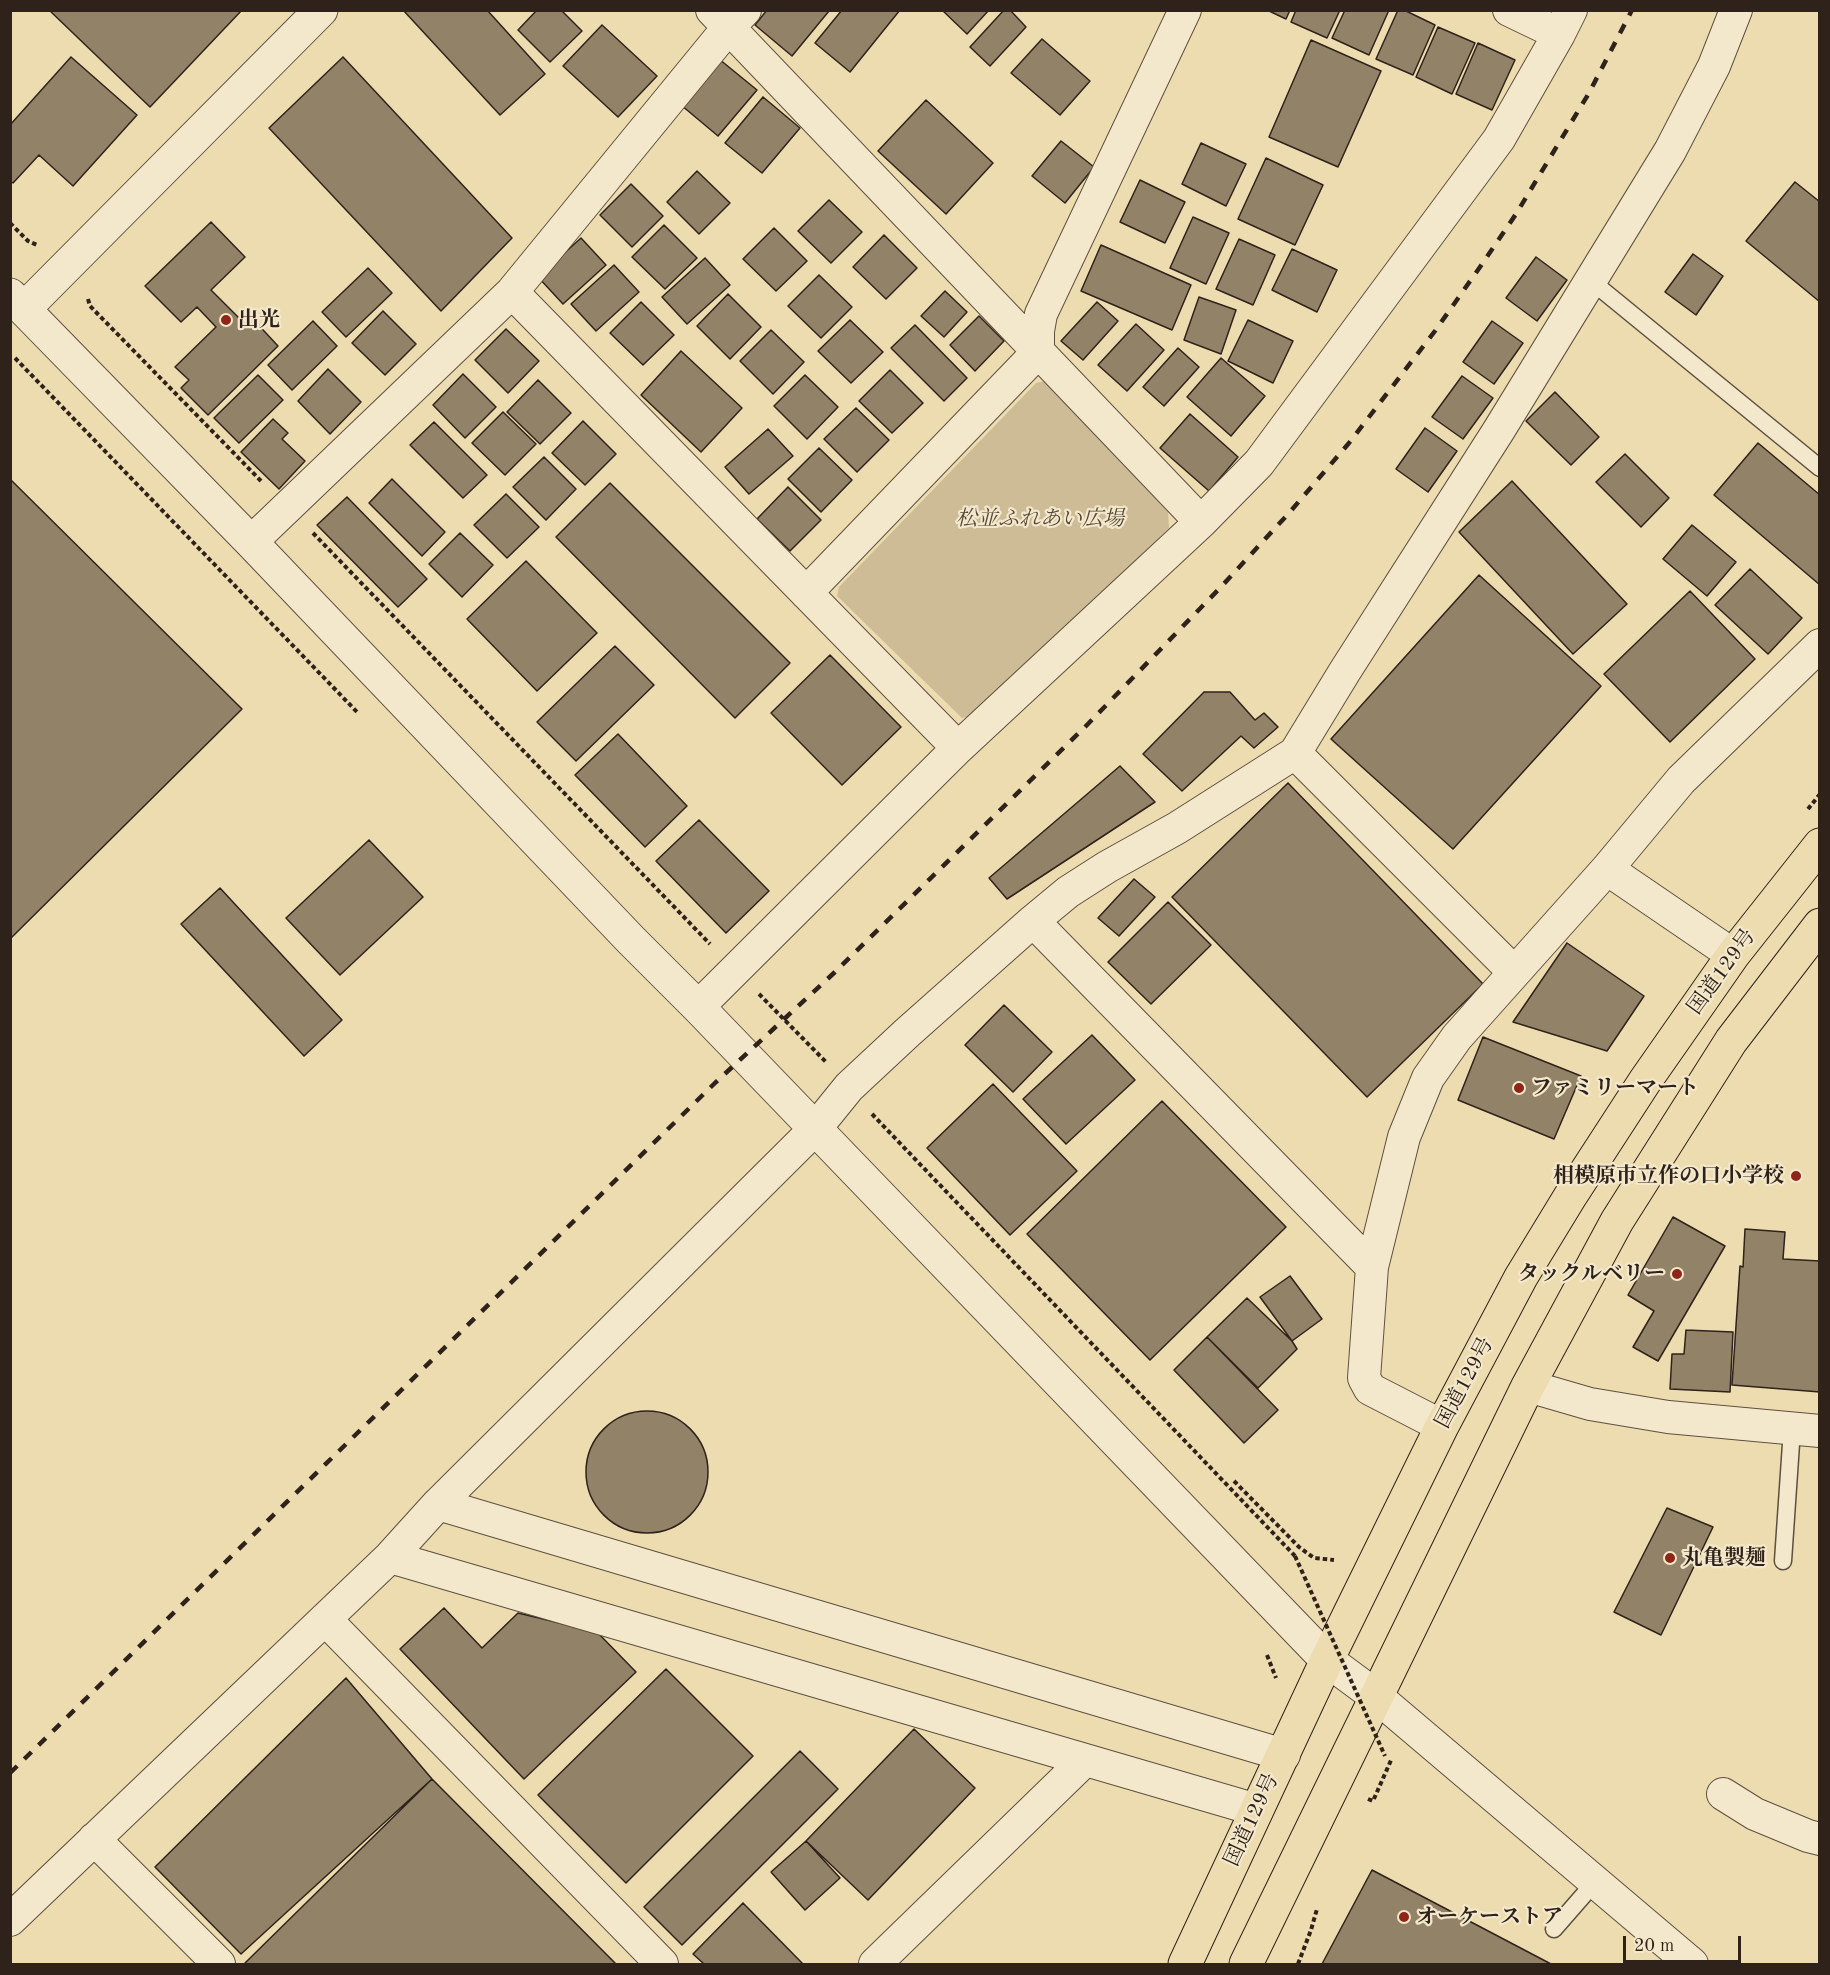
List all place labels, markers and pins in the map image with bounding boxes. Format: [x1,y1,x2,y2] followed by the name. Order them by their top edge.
[238,307,280,333] place label: 出光
[219,313,233,327] marker: 出光
[1531,1075,1699,1101] place label: ファミリーマート
[1512,1081,1526,1095] marker: ファミリーマート
[1553,1163,1784,1189] place label: 相模原市立作の口小学校
[1789,1169,1803,1183] marker: 相模原市立作の口小学校
[1518,1261,1665,1287] place label: タックルベリー
[1670,1267,1684,1281] marker: タックルベリー
[1682,1545,1766,1571] place label: 丸亀製麺
[1663,1551,1677,1565] marker: 丸亀製麺
[1416,1904,1563,1930] place label: オーケーストア
[1397,1910,1411,1924] marker: オーケーストア

